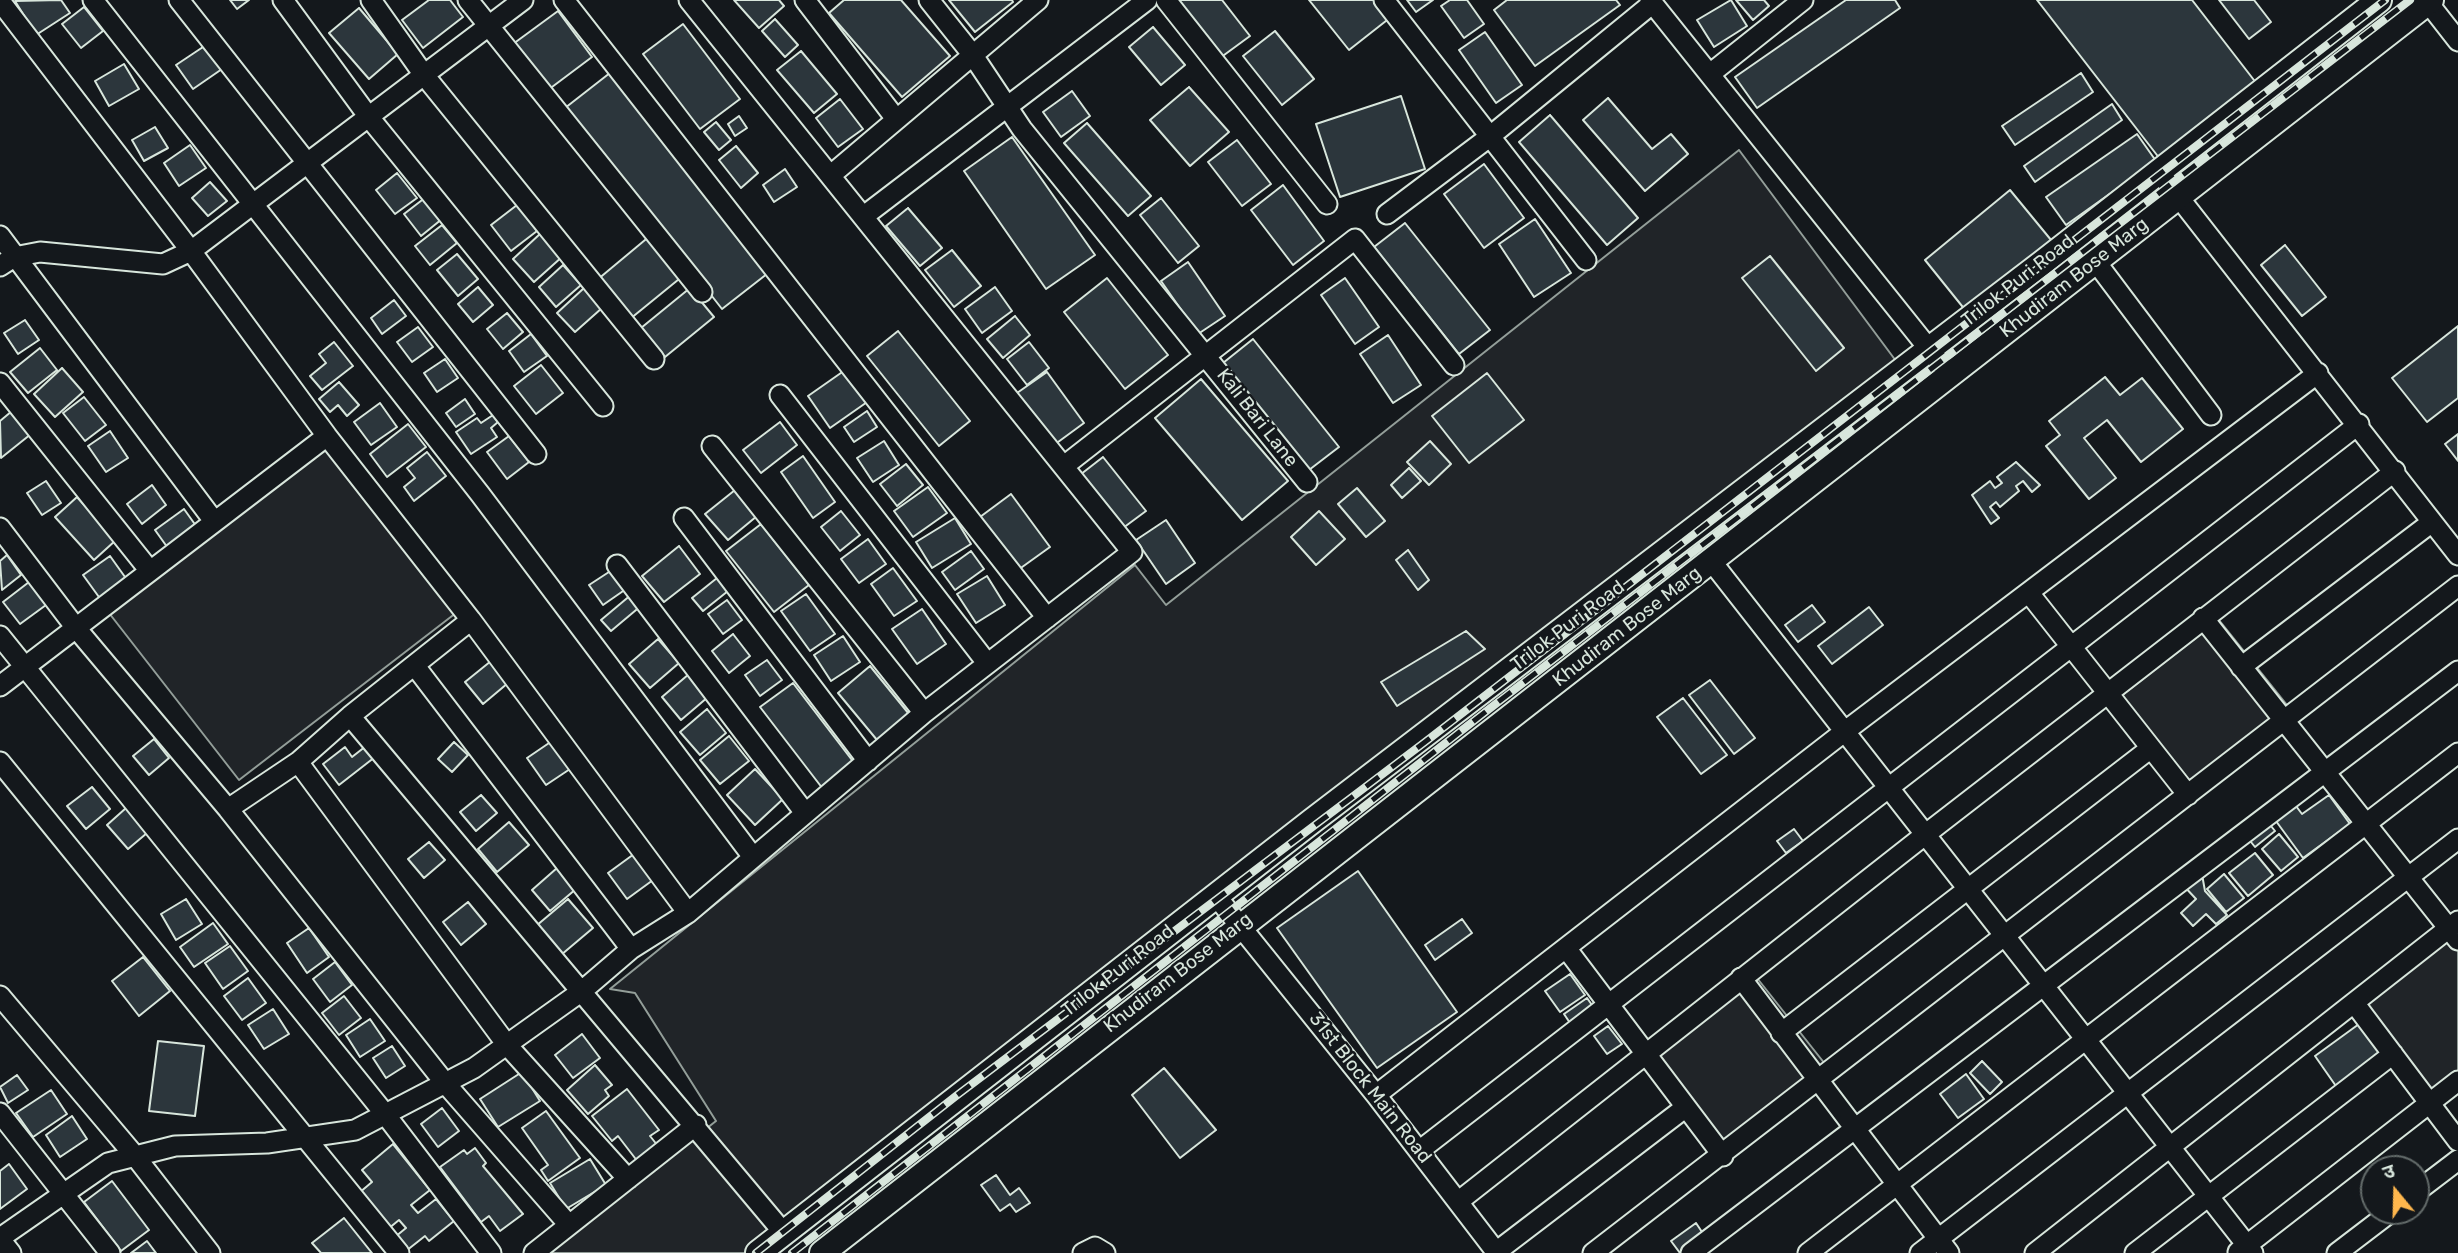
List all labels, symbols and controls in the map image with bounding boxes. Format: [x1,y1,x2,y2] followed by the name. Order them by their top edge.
[1995,213,2153,343] street label: Khudiram Bose Marg
[1957,230,2079,332] street label: Trilok Puri Road
[1211,364,1303,472] street label: Kali Bari Lane
[1548,562,1706,692] street label: Khudiram Bose Marg
[1507,576,1629,676] street label: Trilok Puri Road
[1099,908,1257,1038] street label: Khudiram Bose Marg
[1057,920,1179,1022] street label: Trilok Puri Road
[1304,1008,1436,1168] street label: 31st Block Main Road
[2360,1155,2430,1225] north arrow
[2380,1159,2398,1184] text: उ

